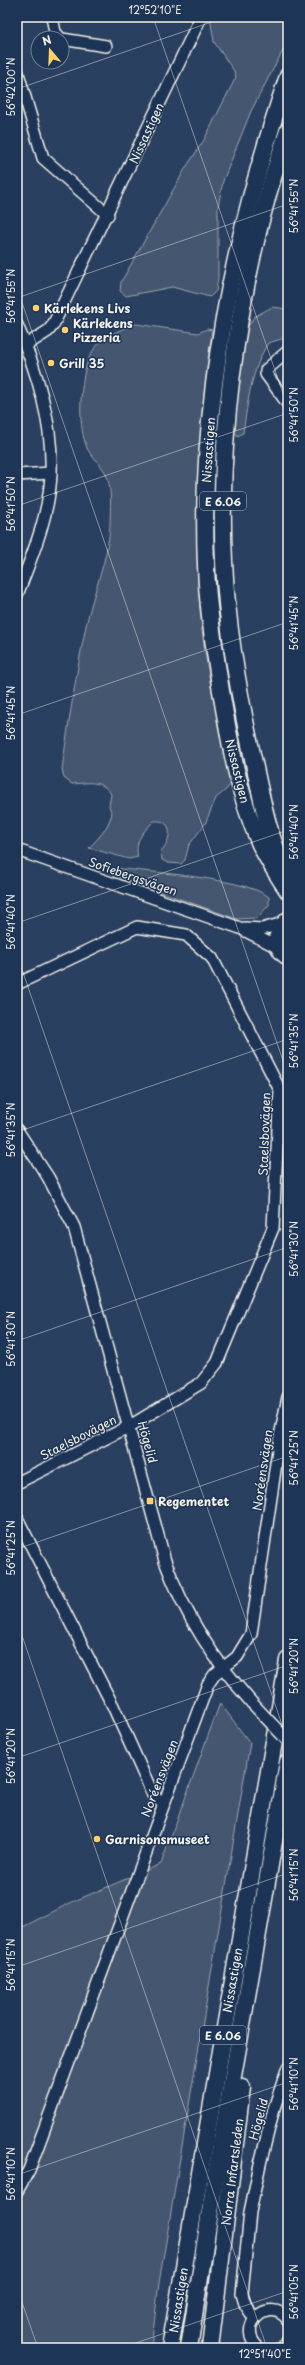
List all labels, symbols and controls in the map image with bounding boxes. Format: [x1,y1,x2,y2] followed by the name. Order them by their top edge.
[128,2,182,17] text: 12°52'10"E
[30,30,70,70] north arrow
[40,31,54,50] text: N
[3,57,18,117] text: 56°42'00"N
[124,99,168,167] street label: Nissastigen
[286,178,301,233] text: 56°41'55"N
[3,268,18,323] text: 56°41'55"N
[44,299,131,317] place label: Kärlekens Livs
[31,303,41,313] marker: Kärlekens Livs
[73,314,133,346] place label: Kärlekens Pizzeria
[60,325,70,335] marker: Kärlekens Pizzeria
[59,354,104,372] place label: Grill 35
[46,358,56,368] marker: Grill 35
[286,387,301,443] text: 56°41'50"N
[197,417,219,483] street label: Nissastigen
[3,476,18,532] text: 56°41'50"N
[200,492,246,510] road number: E 6.06
[286,595,301,650] text: 56°41'45"N
[3,685,18,740] text: 56°41'45"N
[221,737,255,805] street label: Nissastigen
[286,804,301,860] text: 56°41'40"N
[86,852,180,900] street label: Sofiebergsvägen
[3,894,18,950] text: 56°41'40"N
[286,1013,301,1068] text: 56°41'35"N
[254,1092,274,1176] street label: Staelsbovägen
[3,1102,18,1157] text: 56°41'35"N
[286,1221,301,1277] text: 56°41'30"N
[3,1311,18,1367] text: 56°41'30"N
[37,1410,119,1464] street label: Staelsbovägen
[134,1419,162,1465] street label: Högelid
[247,1428,277,1512] street label: Noréensvägen
[286,1430,301,1486] text: 56°41'25"N
[158,1492,230,1510] place label: Regementet
[145,1496,155,1506] marker: Regementet
[3,1520,18,1576] text: 56°41'25"N
[286,1638,301,1694] text: 56°41'20"N
[3,1728,18,1784] text: 56°41'20"N
[136,1737,182,1819] street label: Noréensvägen
[105,1830,210,1848] place label: Garnisonsmuseet
[92,1834,102,1844] marker: Garnisonsmuseet
[286,1848,301,1902] text: 56°41'15"N
[3,1938,18,1992] text: 56°41'15"N
[217,1946,247,2014] street label: Nissastigen
[200,2026,246,2044] road number: E 6.06
[286,2057,301,2111] text: 56°41'10"N
[244,2096,272,2142] street label: Högelid
[217,2117,247,2227] street label: Norra Infartsleden
[3,2147,18,2201] text: 56°41'10"N
[286,2264,301,2320] text: 56°41'05"N
[164,2266,192,2334] street label: Nissastigen
[239,2346,291,2361] text: 12°51'40"E

